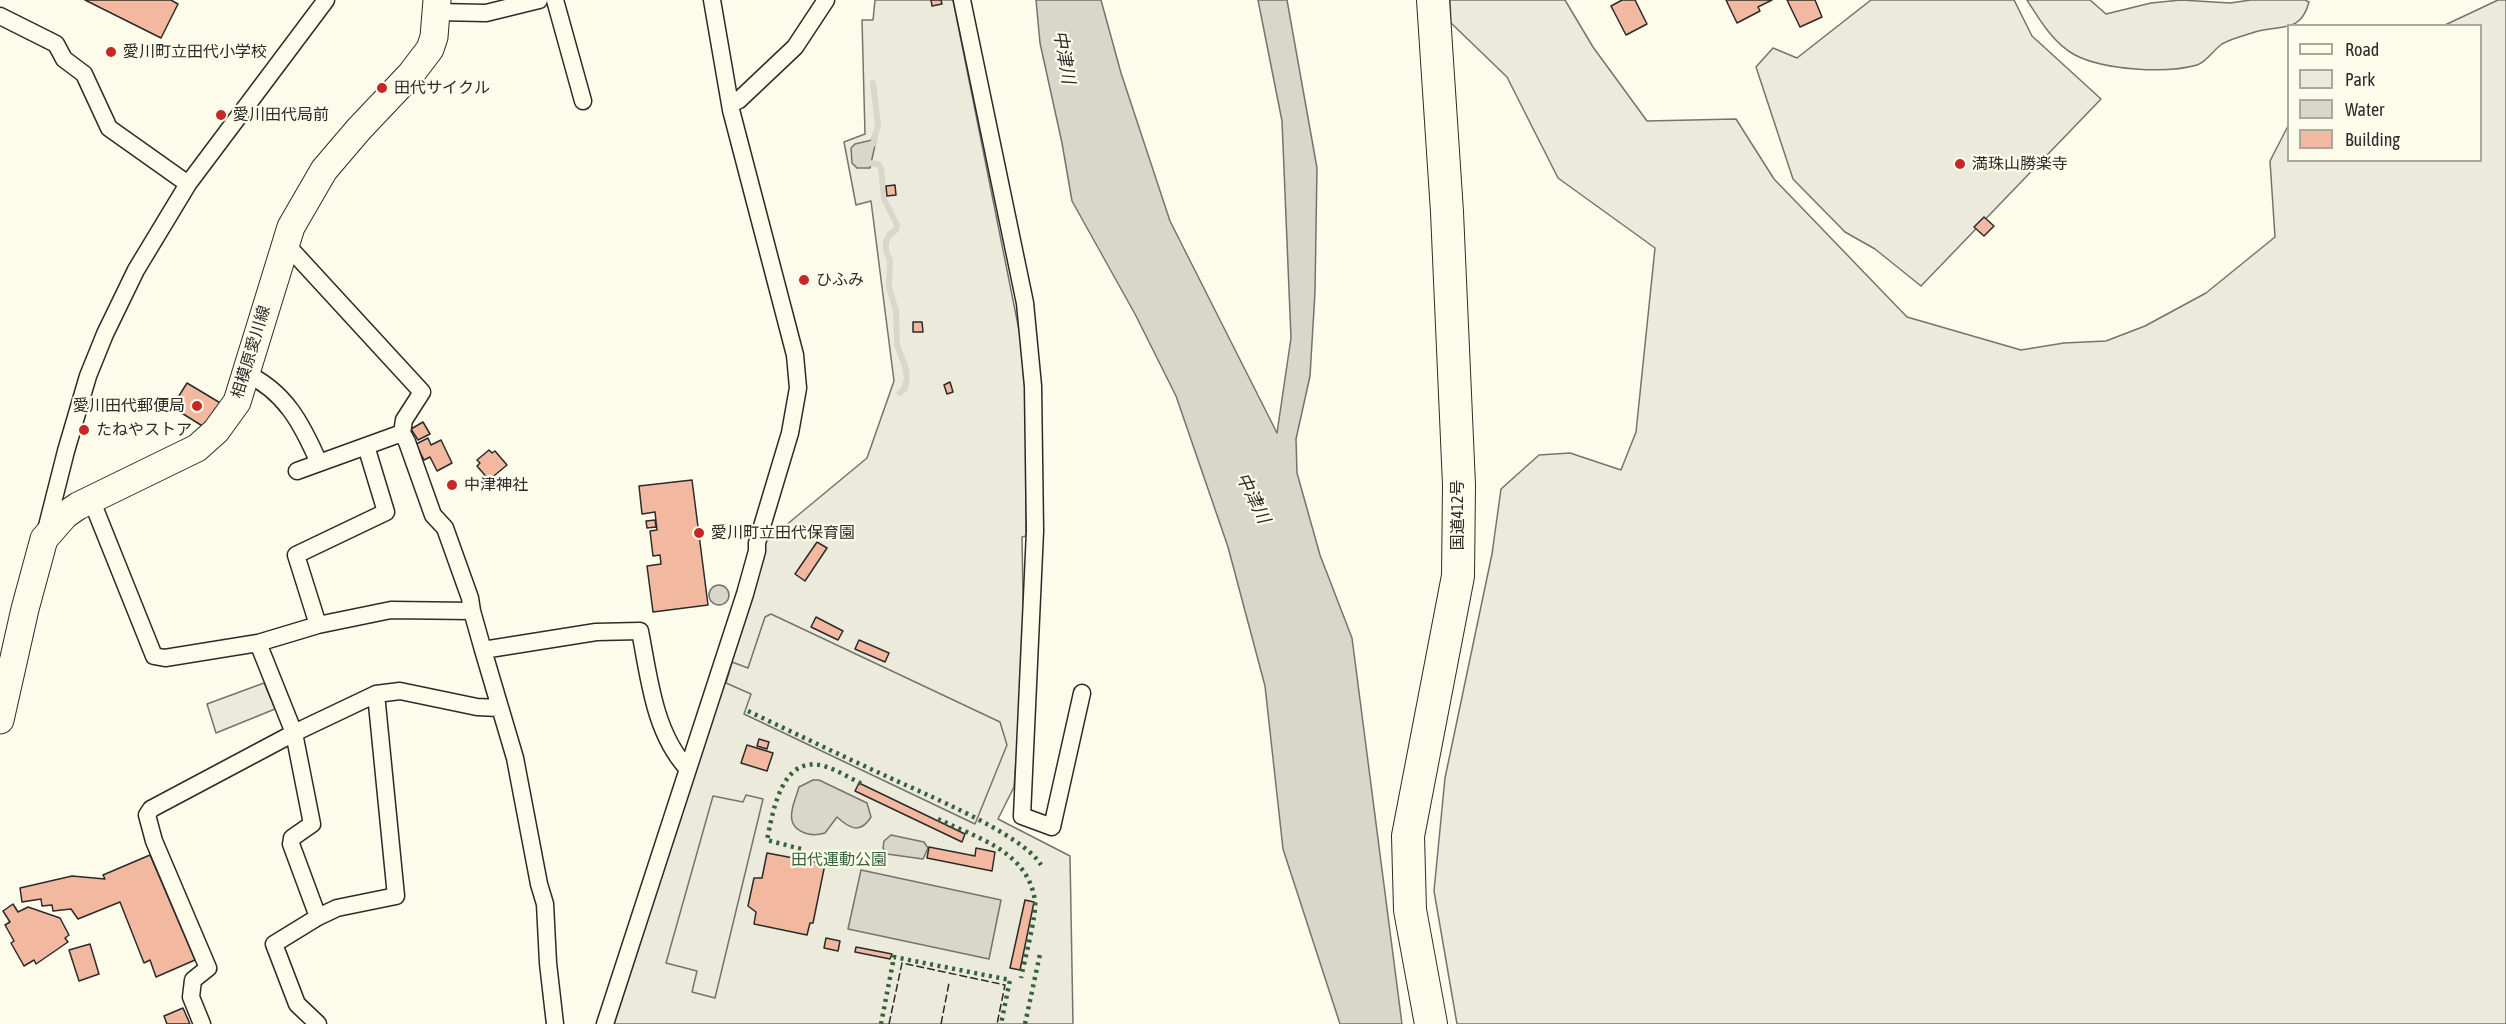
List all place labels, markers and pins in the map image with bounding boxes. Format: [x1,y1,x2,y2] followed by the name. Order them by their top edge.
[123,42,267,62] place label: 愛川町立田代小学校
[104,45,118,59] marker: 愛川町立田代小学校
[394,78,490,98] place label: 田代サイクル
[375,81,389,95] marker: 田代サイクル
[233,105,329,125] place label: 愛川田代局前
[214,108,228,122] marker: 愛川田代局前
[1972,154,2068,174] place label: 満珠山勝楽寺
[1953,157,1967,171] marker: 満珠山勝楽寺
[816,270,864,290] place label: ひふみ
[797,273,811,287] marker: ひふみ
[73,396,185,416] place label: 愛川田代郵便局
[190,399,204,413] marker: 愛川田代郵便局
[96,420,192,440] place label: たねやストア
[77,423,91,437] marker: たねやストア
[464,475,528,495] place label: 中津神社
[445,478,459,492] marker: 中津神社
[711,523,855,543] place label: 愛川町立田代保育園
[692,526,706,540] marker: 愛川町立田代保育園

